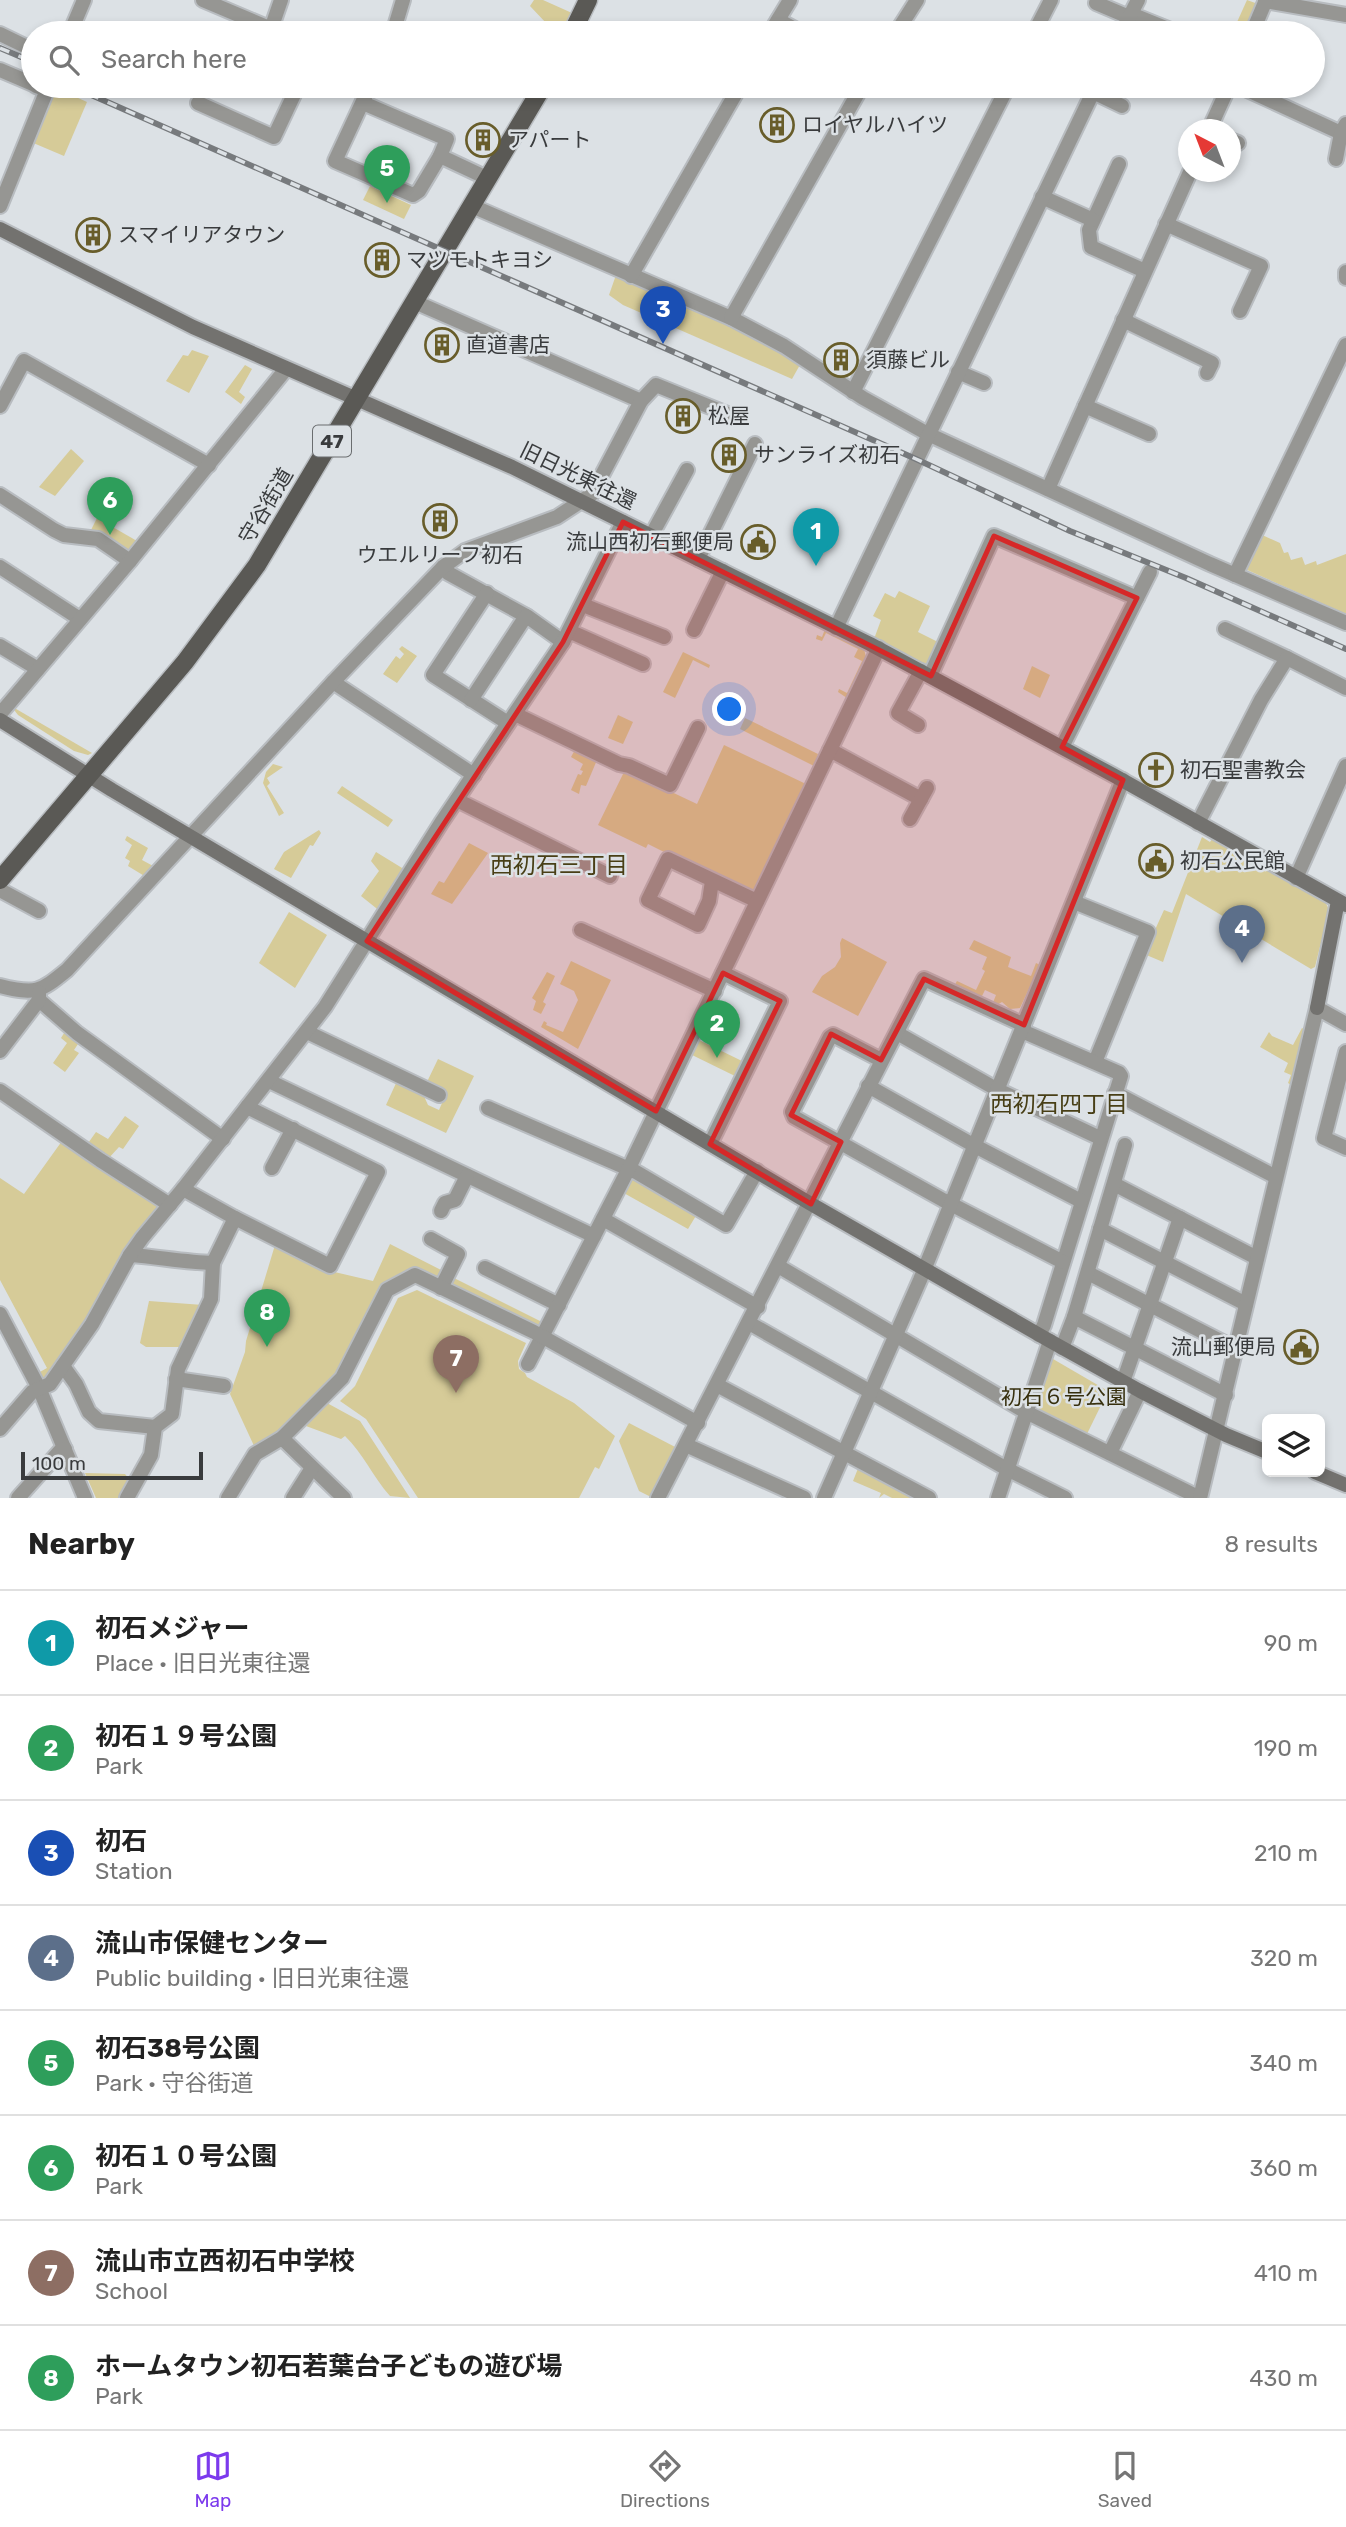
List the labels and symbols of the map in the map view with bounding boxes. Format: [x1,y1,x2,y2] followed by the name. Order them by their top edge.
[758,106,796,144] building icon: ロイヤルハイツ
[802,112,948,137] place label: ロイヤルハイツ
[1178,119,1241,182] north arrow
[464,121,502,159] building icon: アパート
[508,127,592,152] place label: アパート
[364,145,410,203] pin: 5
[74,216,112,254] building icon: スマイリアタウン
[118,222,285,247] place label: スマイリアタウン
[363,241,401,279] building icon: マツモトキヨシ
[406,247,553,272] place label: マツモトキヨシ
[640,286,686,344] pin: 3
[423,326,461,364] building icon: 直道書店
[466,332,550,357] place label: 直道書店
[822,341,860,379] building icon: 須藤ビル
[866,347,950,372] place label: 須藤ビル
[664,397,702,435] building icon: 松屋
[708,403,750,428] place label: 松屋
[313,426,351,456] road number: 47
[710,436,748,474] building icon: サンライズ初石
[516,437,640,514] street label: 旧日光東往還
[754,442,900,467] place label: サンライズ初石
[233,463,298,548] street label: 守谷街道
[87,477,133,535] pin: 6
[421,502,459,540] building icon: ウエルリーフ初石
[793,508,839,566] pin: 1
[739,523,777,561] public building icon: 流山西初石郵便局
[566,529,734,554] place label: 流山西初石郵便局
[357,542,523,567] place label: ウエルリーフ初石
[712,692,746,726] your location
[1137,751,1175,789] church icon: 初石聖書教会
[1180,757,1306,782] place label: 初石聖書教会
[1137,842,1175,880] public building icon: 初石公民館
[1180,848,1285,873] place label: 初石公民館
[490,851,628,879] district label: 西初石三丁目
[1219,905,1265,963] pin: 4
[694,1000,740,1058] pin: 2
[990,1090,1128,1118] district label: 西初石四丁目
[244,1289,290,1347] pin: 8
[1282,1328,1320,1366] public building icon: 流山郵便局
[1171,1334,1276,1359] place label: 流山郵便局
[433,1335,479,1393] pin: 7
[1001,1384,1127,1409] park label: 初石６号公園
[21,1449,203,1481] scale bar

